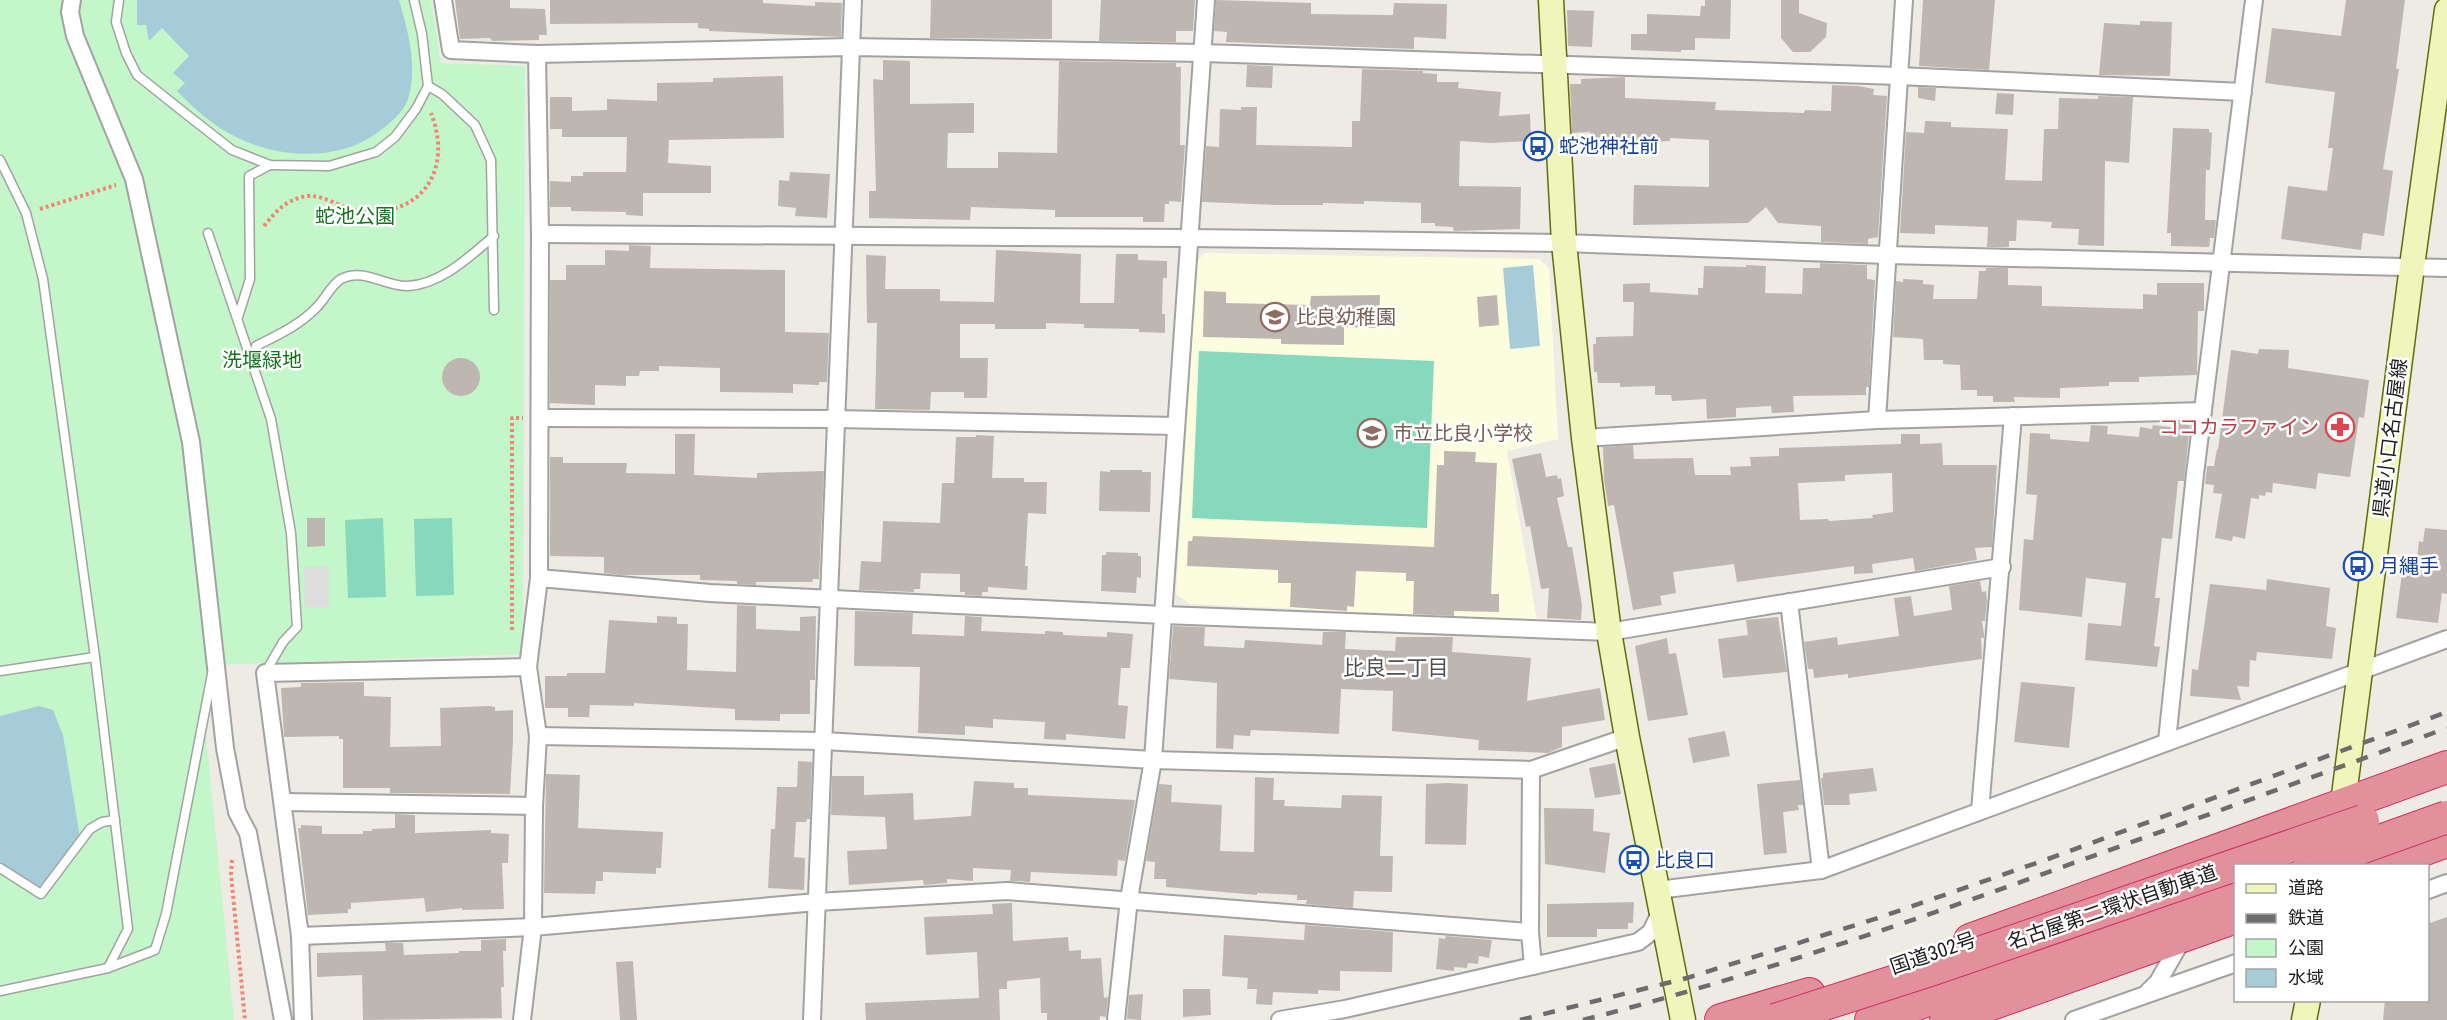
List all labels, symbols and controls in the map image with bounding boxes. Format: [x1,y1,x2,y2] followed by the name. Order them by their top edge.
[1522,130,1554,162] bus stop icon: 蛇池神社前
[1559,134,1659,158] place label: 蛇池神社前
[315,204,395,228] park label: 蛇池公園
[1259,301,1291,333] school or university icon: 比良幼稚園
[1296,305,1396,329] place label: 比良幼稚園
[222,348,302,372] park label: 洗堰緑地
[2368,357,2412,519] street label: 県道小口名古屋線
[2324,411,2356,443] pharmacy icon: ココカラファイン
[2159,415,2319,439] place label: ココカラファイン
[1356,417,1388,449] school or university icon: 市立比良小学校
[1393,421,1533,445] place label: 市立比良小学校
[2342,550,2374,582] bus stop icon: 月縄手
[2379,554,2439,578] place label: 月縄手
[1344,656,1449,680] district label: 比良二丁目
[1618,844,1650,876] bus stop icon: 比良口
[1655,848,1715,872] place label: 比良口
[2004,860,2220,954] street label: 名古屋第二環状自動車道
[2234,864,2429,1002] legend
[2288,877,2324,898] text: 道路
[2288,907,2324,928] text: 鉄道
[1887,927,1979,979] street label: 国道302号
[2288,937,2324,958] text: 公園
[2288,967,2324,988] text: 水域

